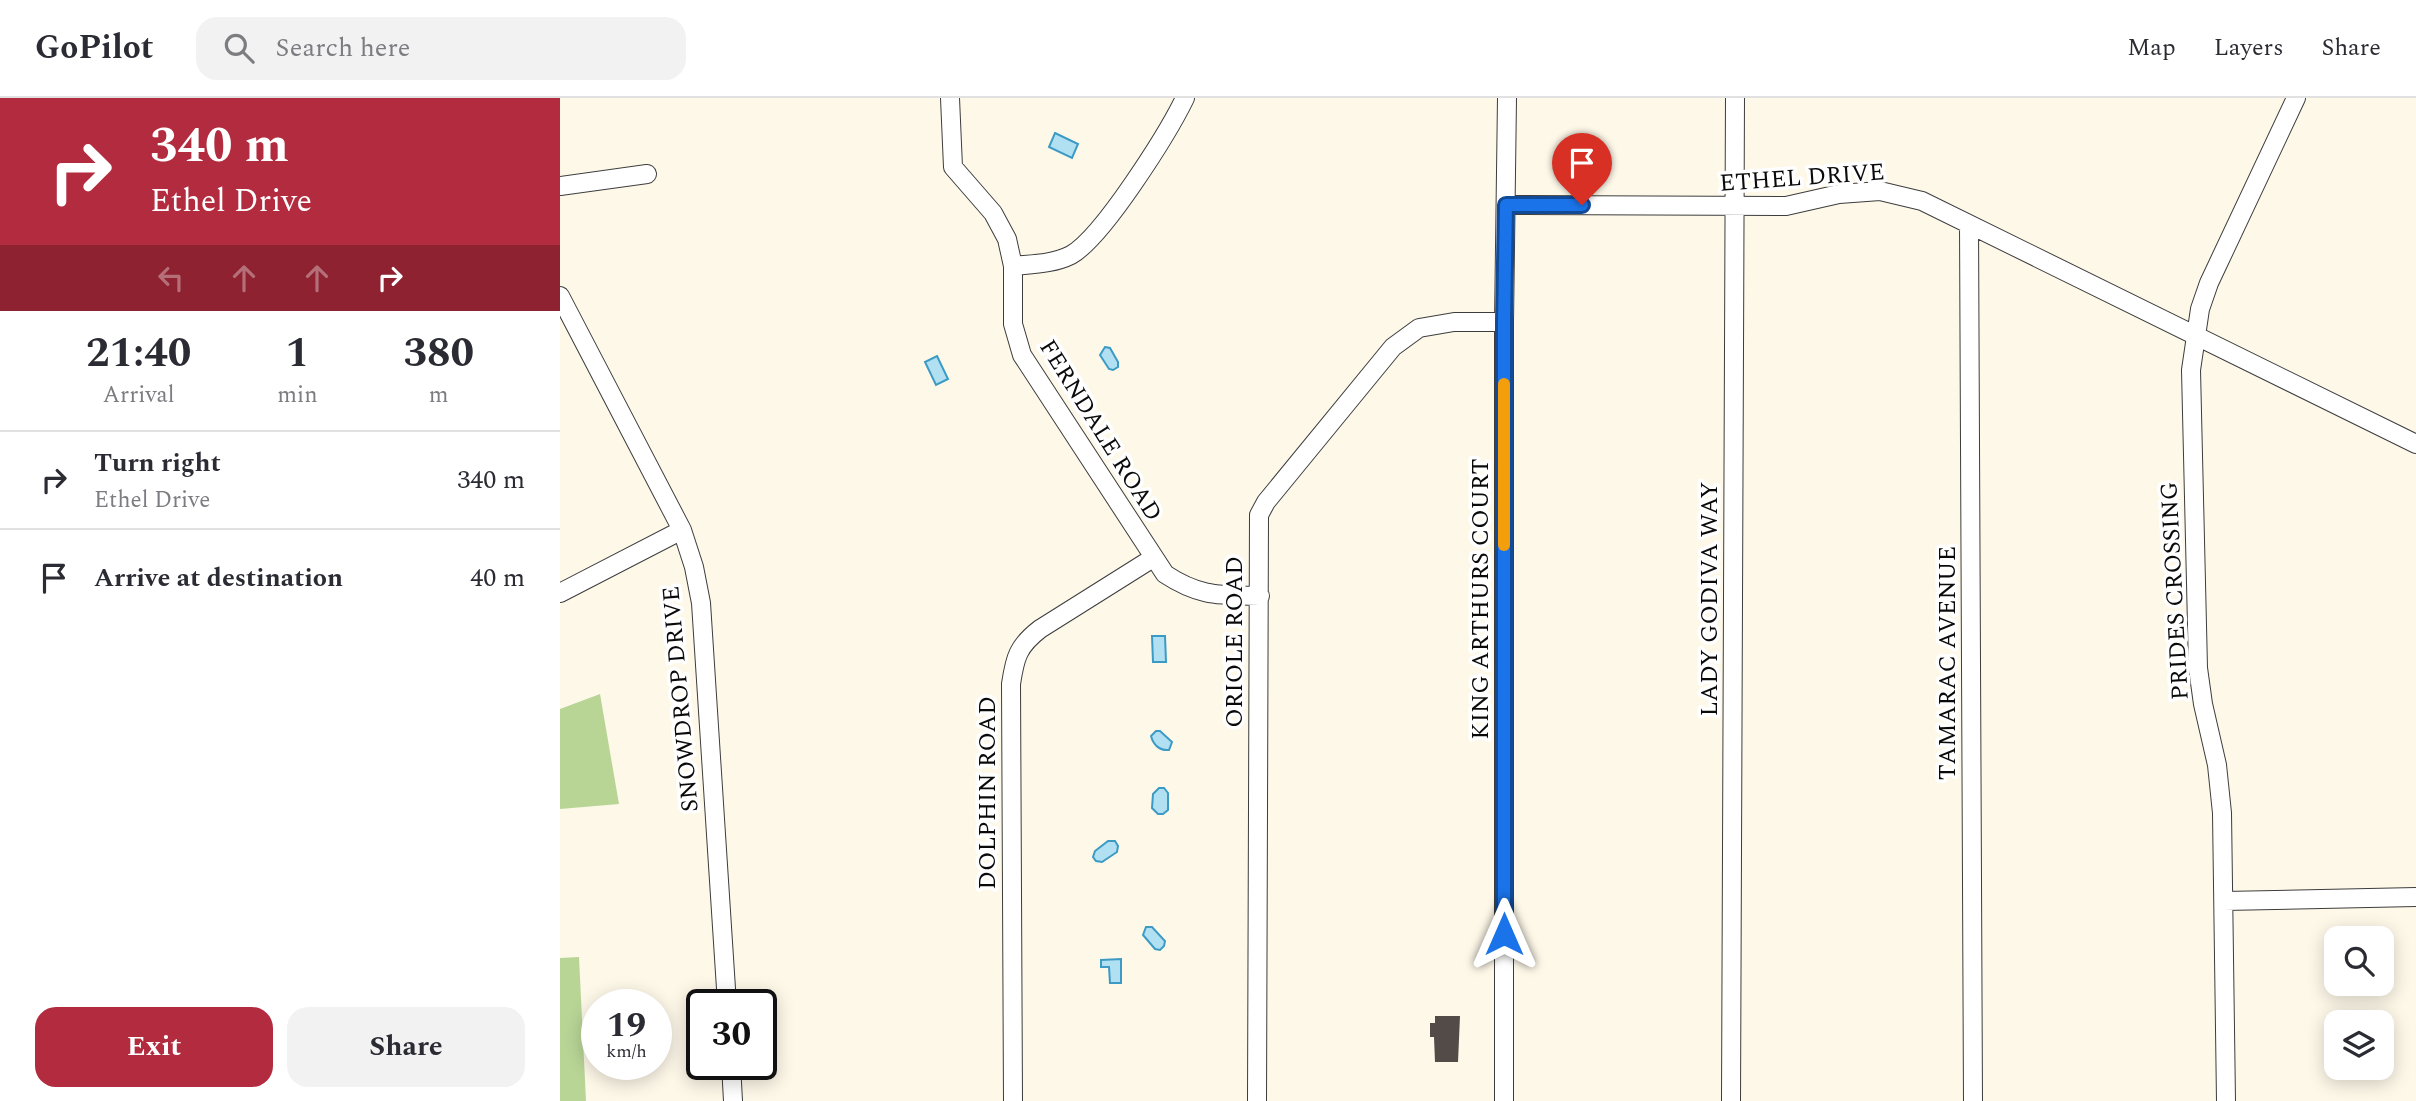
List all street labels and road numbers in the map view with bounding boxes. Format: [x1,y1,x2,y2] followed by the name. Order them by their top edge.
[1718,154,1886,202] street label: ETHEL DRIVE
[1030,332,1171,529] street label: FERNDALE ROAD
[1463,458,1499,740] street label: KING ARTHURS COURT
[1692,481,1728,717] street label: LADY GODIVA WAY
[2151,481,2199,701] street label: PRIDES CROSSING
[1930,546,1966,780] street label: TAMARAC AVENUE
[1217,556,1253,728] street label: ORIOLE ROAD
[653,584,709,813] street label: SNOWDROP DRIVE
[970,696,1006,890] street label: DOLPHIN ROAD

